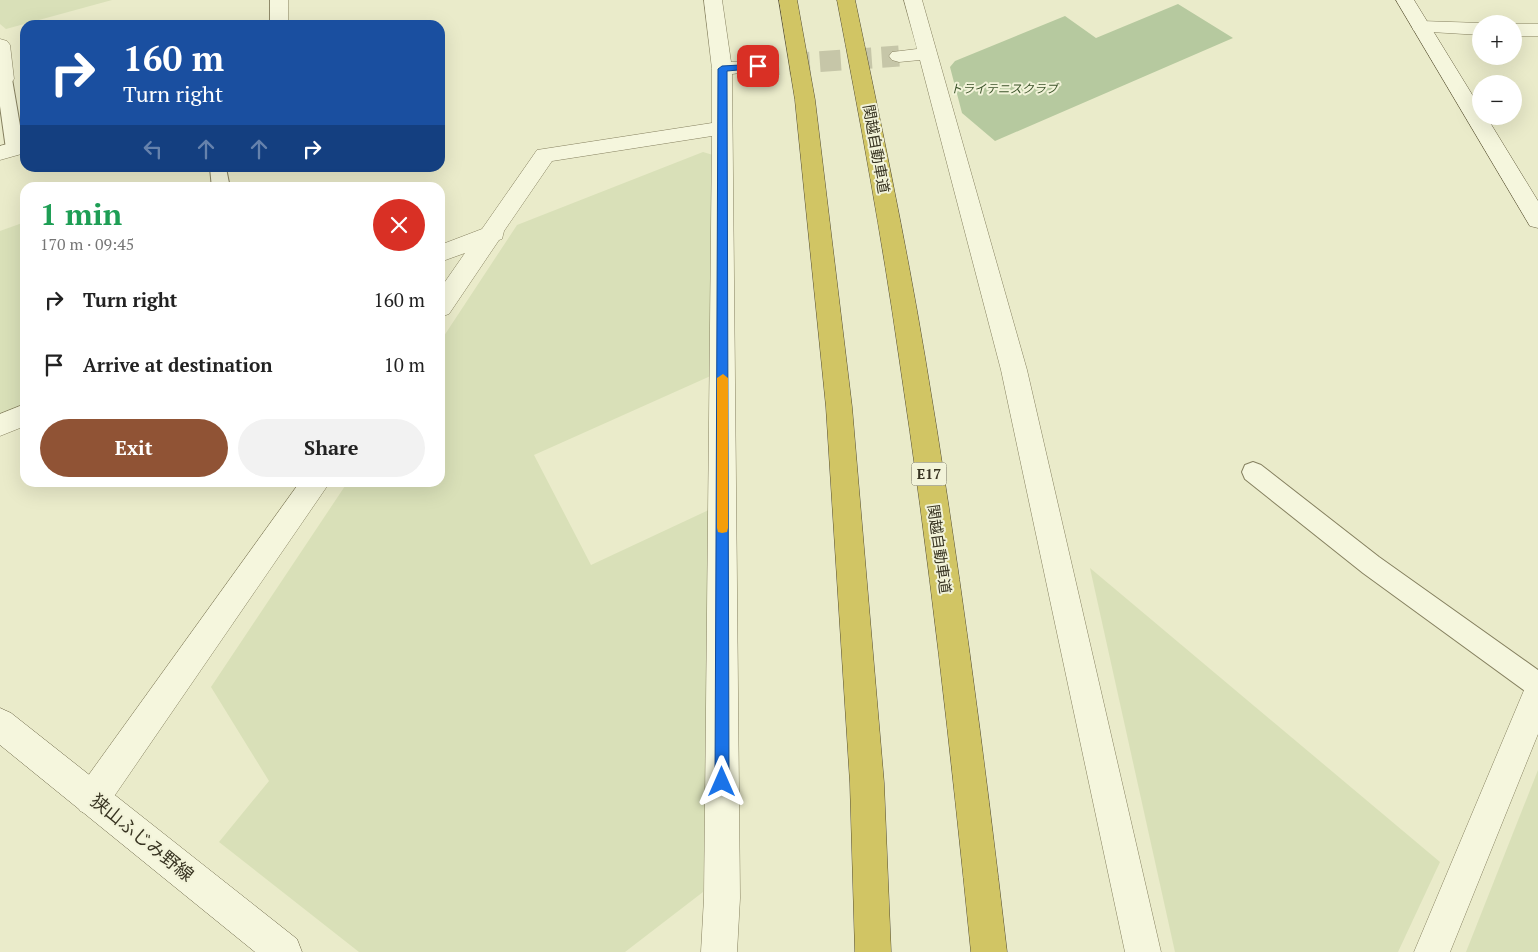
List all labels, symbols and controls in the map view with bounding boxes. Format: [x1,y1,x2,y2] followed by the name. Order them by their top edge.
[1472,15,1522,125] map controls
[1472,15,1522,65] button: +
[123,35,224,81] text: 160 m
[40,40,105,105] icon: right
[737,45,779,87] pin
[744,52,772,80] icon: arrive
[1472,75,1522,125] button: −
[123,79,223,108] text: Turn right
[950,81,1060,96] park label: トライテニスクラブ
[859,103,895,195] street label: 関越自動車道
[139,135,167,163] icon: left
[192,135,220,163] icon: ahead
[245,135,273,163] icon: ahead
[298,135,326,163] icon: right
[40,194,122,234] text: 1 min
[373,199,425,251] button: close
[40,233,134,255] text: 170 m · 09:45
[40,286,68,314] icon: right
[83,287,177,312] text: Turn right
[374,287,425,312] text: 160 m
[40,351,68,379] icon: arrive
[83,352,272,377] text: Arrive at destination
[384,352,425,377] text: 10 m
[40,419,228,477] button: Exit
[238,419,425,477] button: Share
[912,462,946,486] road number: E17
[924,503,956,595] street label: 関越自動車道
[695,755,747,807] position arrow
[86,788,199,886] street label: 狭山ふじみ野線

